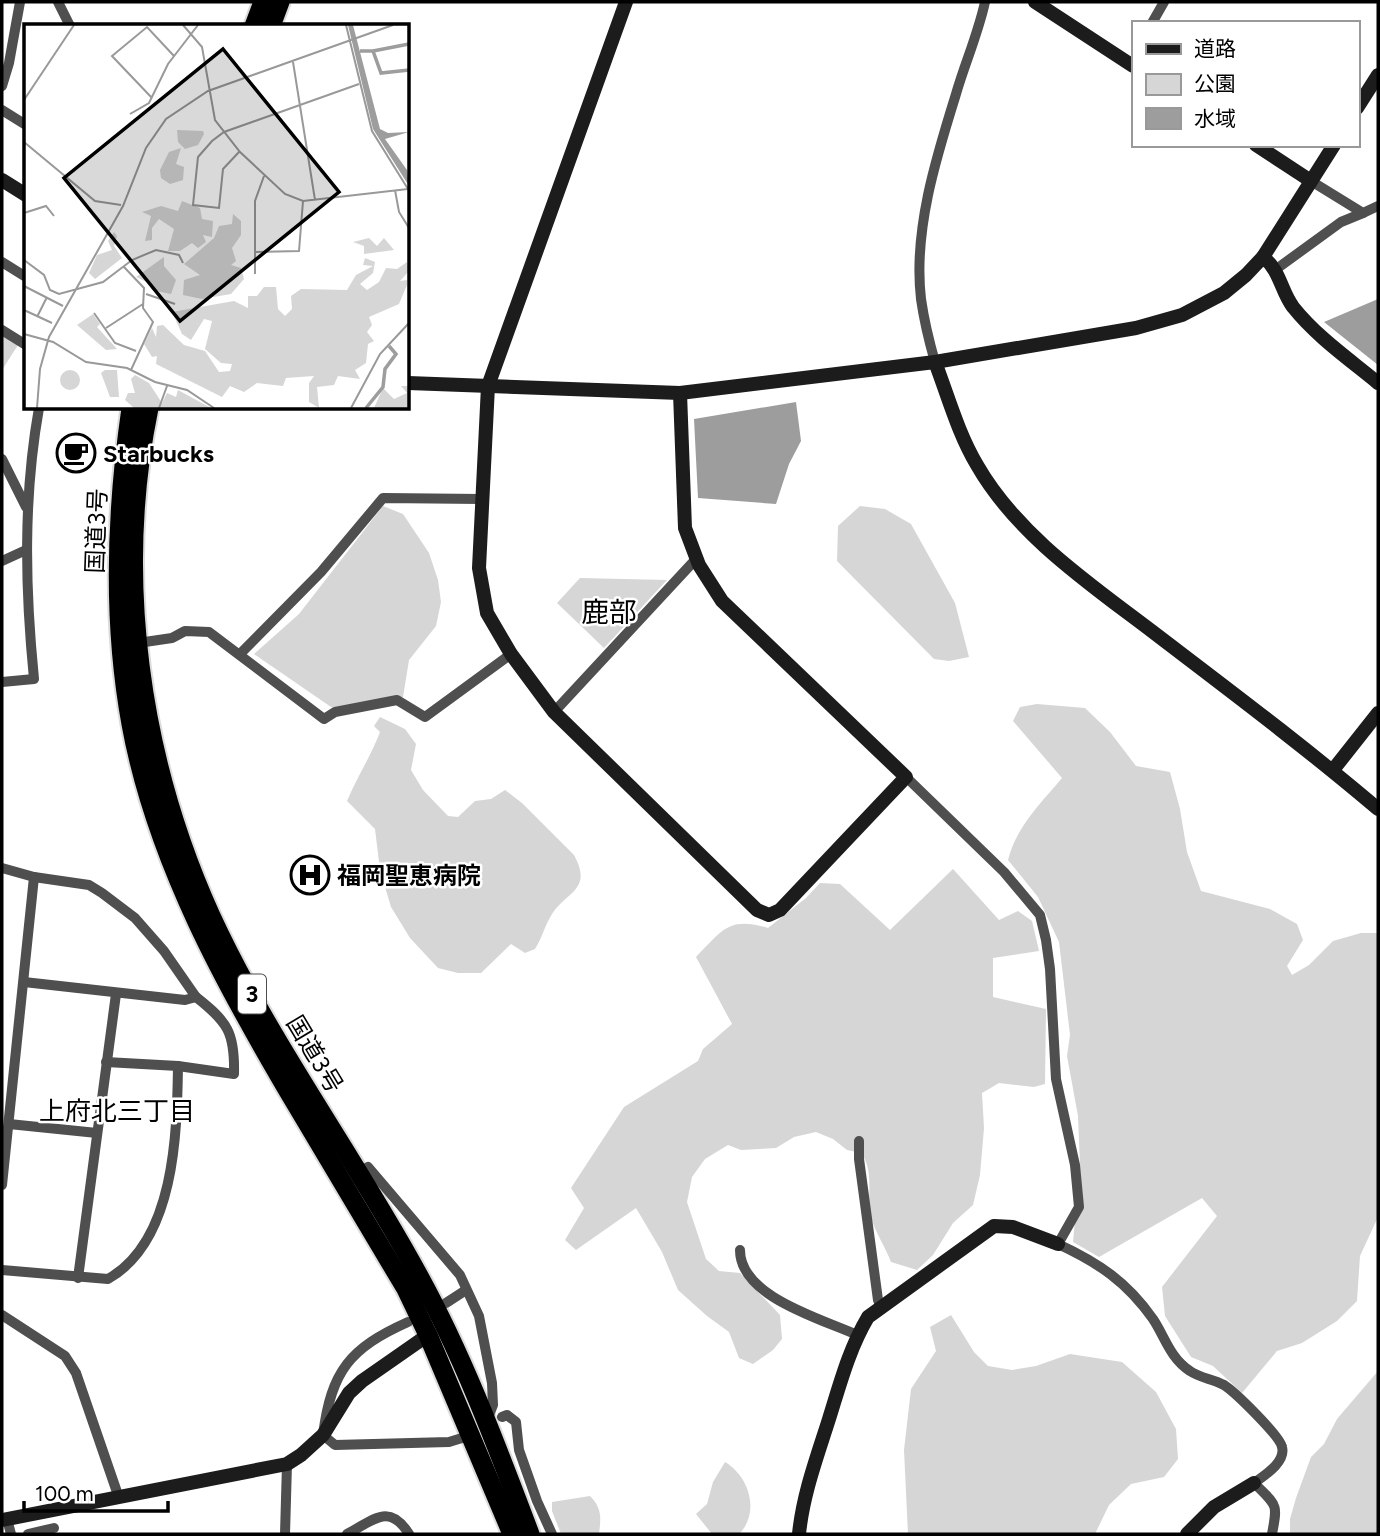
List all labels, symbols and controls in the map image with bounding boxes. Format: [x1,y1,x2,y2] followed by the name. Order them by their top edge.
[1132,21,1359,147] legend
[24,24,410,410] inset map
[1194,36,1236,61] text: 道路
[1194,71,1236,96] text: 公園
[1194,106,1236,131] text: 水域
[55,432,97,474] cafe icon: Starbucks
[103,439,214,468] place label: Starbucks
[80,488,112,574] street label: 国道3号
[581,595,637,629] district label: 鹿部
[289,854,331,896] hospital icon: 福岡聖恵病院
[337,861,481,890] place label: 福岡聖恵病院
[238,974,266,1014] road number: 3
[281,1010,349,1098] street label: 国道3号
[39,1095,195,1127] district label: 上府北三丁目
[24,1470,168,1514] scale bar
[35,1481,94,1506] text: 100 m

